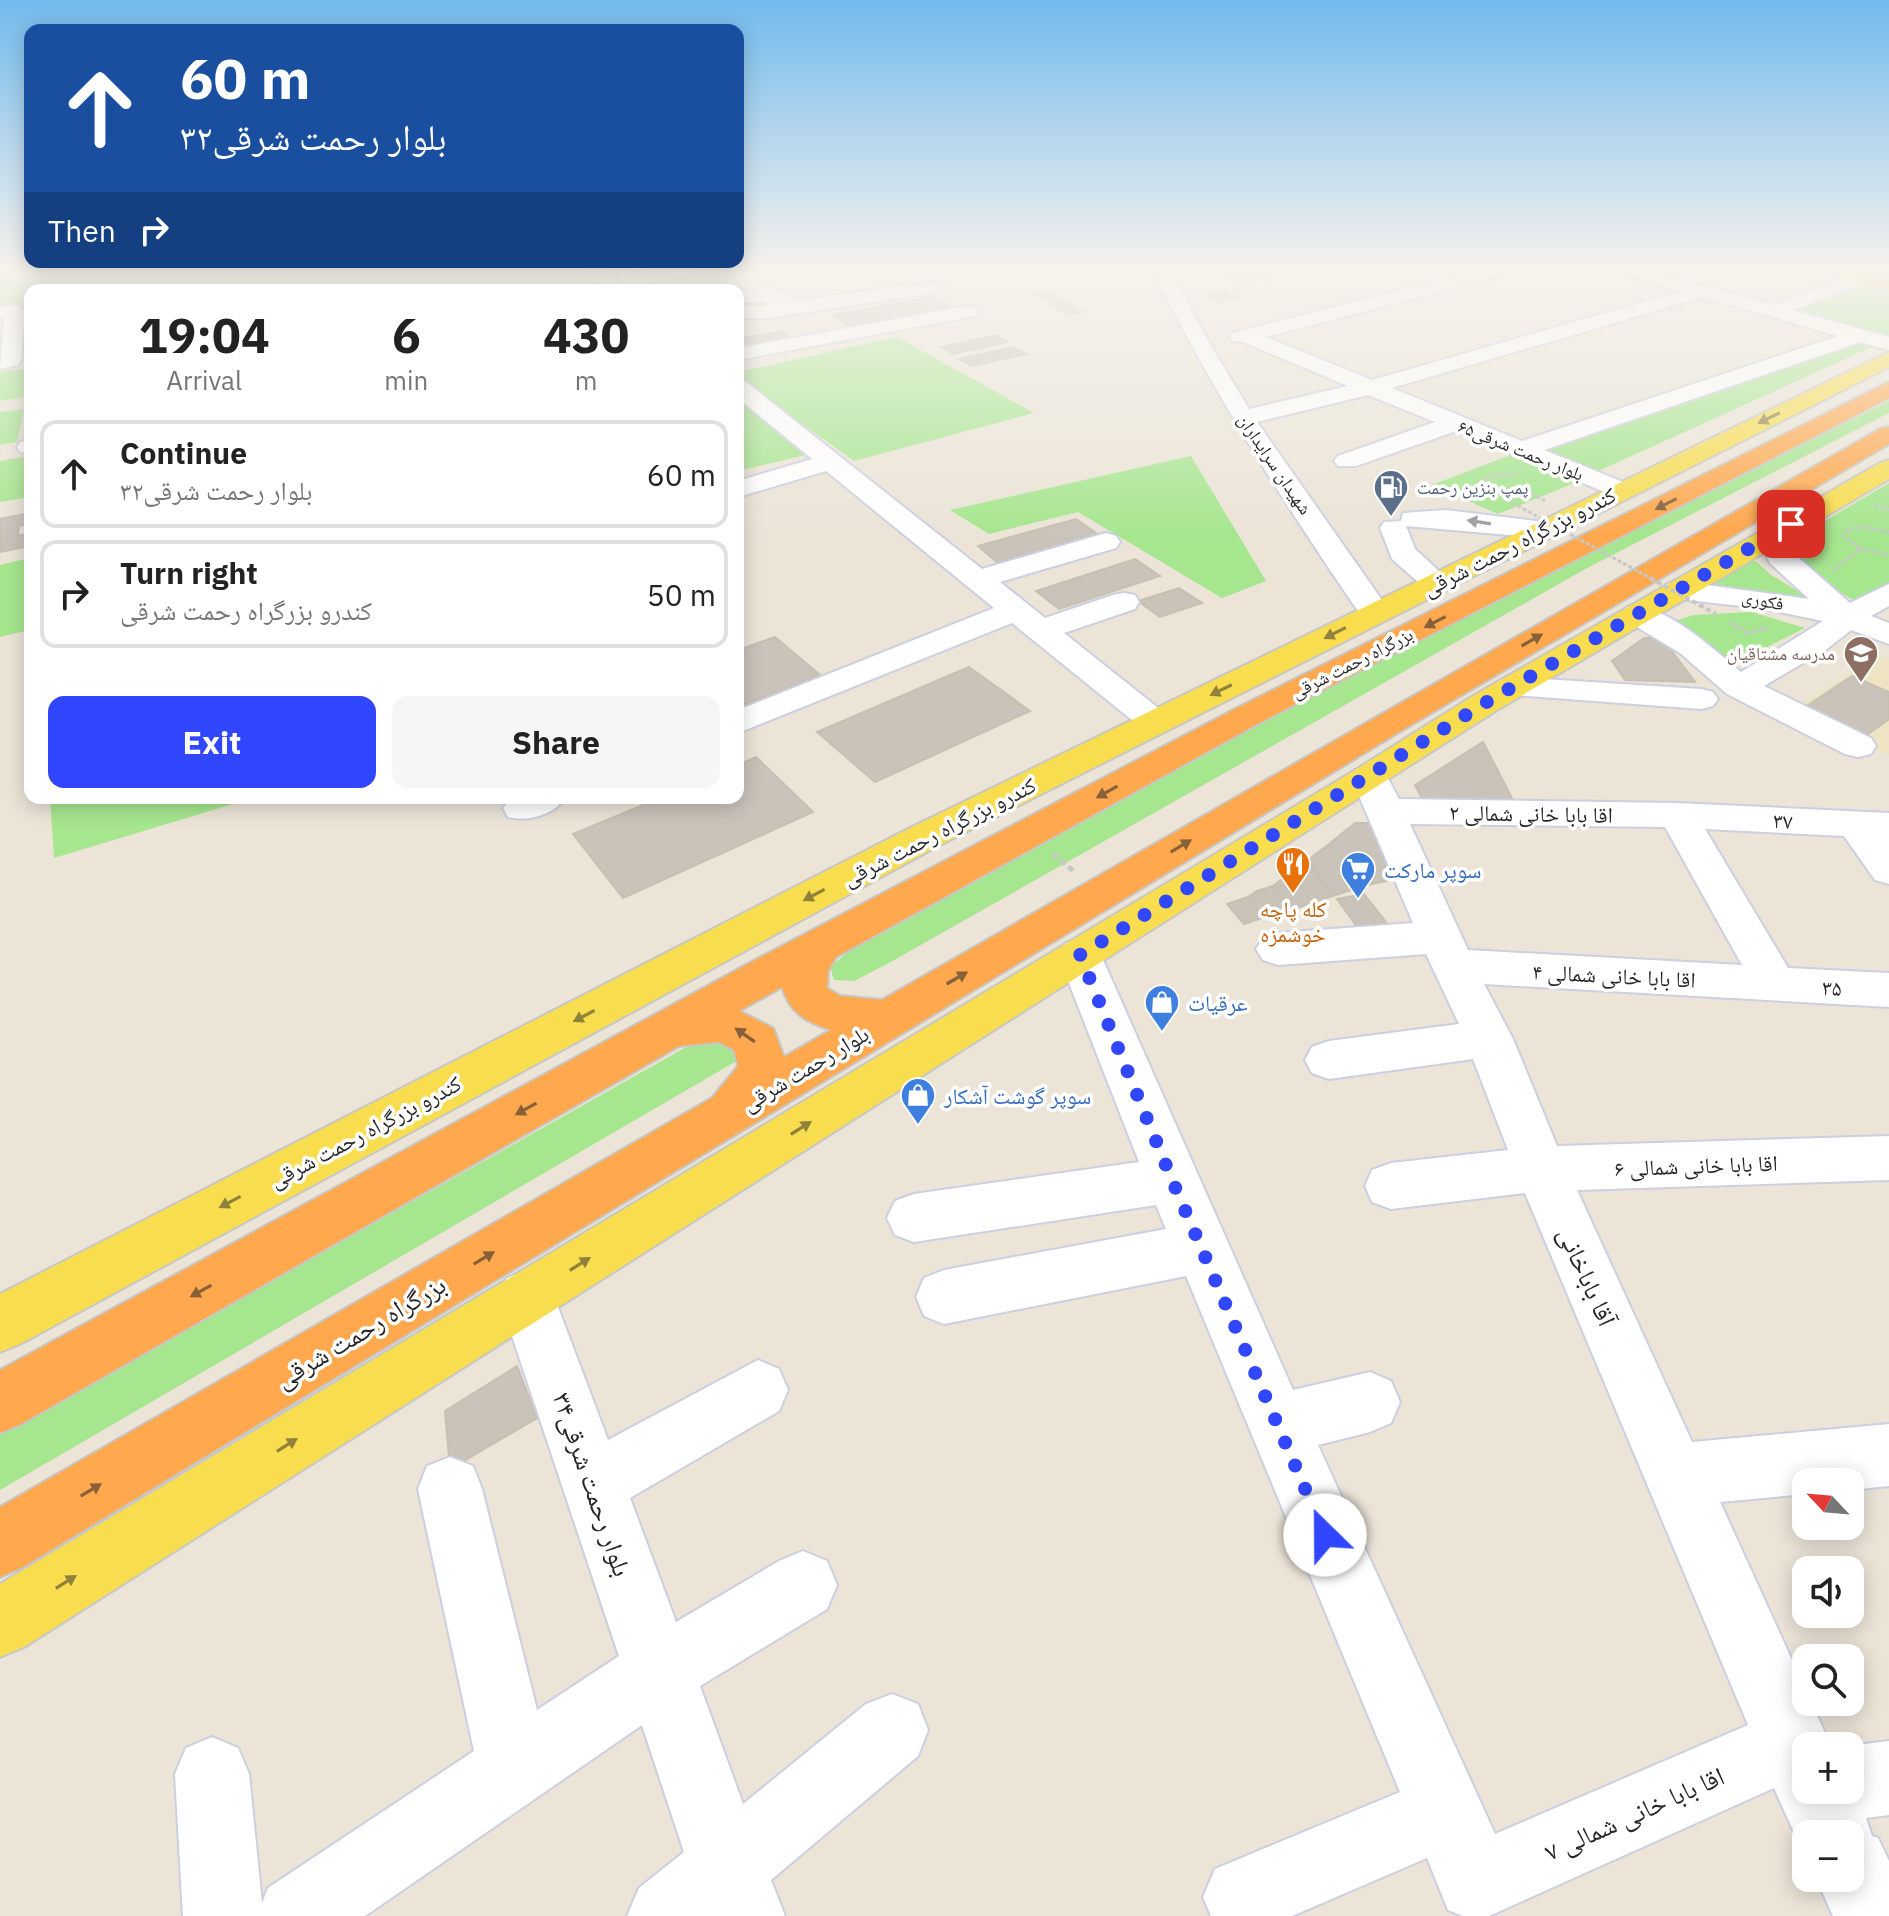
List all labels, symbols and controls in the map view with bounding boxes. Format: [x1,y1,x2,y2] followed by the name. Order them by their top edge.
[180,42,310,114] text: 60 m
[48,56,152,160] icon: ahead
[180,113,447,160] text: بلوار رحمت شرقی۳۲
[132,208,176,252] icon: right
[48,211,116,250] text: Then
[139,304,270,366] text: 19:04
[392,304,421,366] text: 6
[543,304,629,366] text: 430
[166,363,242,397] text: Arrival
[384,363,428,397] text: min
[575,363,597,397] text: m
[1233,409,1317,519] street label: شهیدان سرایداران
[1757,411,1780,424] one-way arrow
[1455,414,1587,486] street label: بلوار رحمت شرقی۶۵
[120,433,247,472] text: Continue
[52,452,96,496] icon: ahead
[647,455,716,494] text: 60 m
[1372,468,1410,518] fuel station icon: پمپ بنزین رحمت
[120,473,313,507] text: بلوار رحمت شرقی۳۲
[1417,476,1529,499] place label: پمپ بنزین رحمت
[1417,480,1621,602] street label: کندرو بزرگراه رحمت شرقی
[1757,490,1825,558] pin
[1655,497,1678,510] one-way arrow
[1769,502,1813,546] icon: arrive
[1466,515,1491,528] one-way arrow
[120,553,258,592] text: Turn right
[52,572,96,616] icon: right
[647,575,716,614] text: 50 m
[1740,585,1786,615] street label: فکوری
[120,593,372,627] text: کندرو بزرگراه رحمت شرقی
[1423,615,1446,628] one-way arrow
[1287,622,1417,704] street label: بزرگراه رحمت شرقی
[1324,627,1347,640] one-way arrow
[1521,633,1543,647] one-way arrow
[1842,634,1880,684] school or university icon: مدرسه مشتاقیان
[1727,642,1835,665] place label: مدرسه مشتاقیان
[1210,683,1233,697] one-way arrow
[48,696,376,788] button: Exit
[392,696,720,788] button: Share
[837,770,1041,892] street label: کندرو بزرگراه رحمت شرقی
[1096,786,1119,799] one-way arrow
[1449,797,1613,829] street label: ۲ اقا بابا خانی شمالی
[1772,805,1794,835] street label: ۳۷
[1170,839,1192,853] one-way arrow
[1274,845,1312,895] restaurant icon: کله پاچه خوشمزه
[1339,850,1377,900] supermarket icon: سوپر مارکت
[1384,855,1482,884] place label: سوپر مارکت
[803,887,825,901] one-way arrow
[1260,894,1326,948] place label: کله پاچه خوشمزه
[1532,956,1696,994] street label: ۴ اقا بابا خانی شمالی
[946,971,968,985] one-way arrow
[1821,972,1843,1002] street label: ۳۵
[1143,983,1181,1033] shop icon: عرقیات
[1188,988,1248,1017] place label: عرقیات
[573,1009,595,1023] one-way arrow
[736,1019,874,1117] street label: بلوار رحمت شرقی
[735,1028,756,1043] one-way arrow
[264,1068,466,1194] street label: کندرو بزرگراه رحمت شرقی
[899,1076,937,1126] shop icon: سوپر گوشت آشکار
[943,1081,1091,1110] place label: سوپر گوشت آشکار
[515,1102,537,1116] one-way arrow
[790,1121,812,1135] one-way arrow
[1614,1148,1778,1182] street label: ۶ اقا بابا خانی شمالی
[219,1196,242,1209] one-way arrow
[1551,1221,1626,1332] street label: آقا باباخانی
[473,1251,495,1265] one-way arrow
[569,1258,591,1272] one-way arrow
[269,1267,451,1395] street label: بزرگراه رحمت شرقی
[190,1283,212,1297] one-way arrow
[546,1387,640,1581] street label: بلوار رحمت شرقی۳۴
[276,1439,298,1453] one-way arrow
[1792,1468,1864,1540] north arrow
[1792,1468,1864,1892] map controls
[80,1483,102,1497] one-way arrow
[1283,1493,1367,1577] position arrow
[1792,1556,1864,1628] button: sound
[55,1576,77,1590] one-way arrow
[1792,1644,1864,1716] button: search
[1792,1732,1864,1804] button: +
[1539,1758,1729,1868] street label: ۷ اقا بابا خانی شمالی
[1792,1820,1864,1892] button: −

